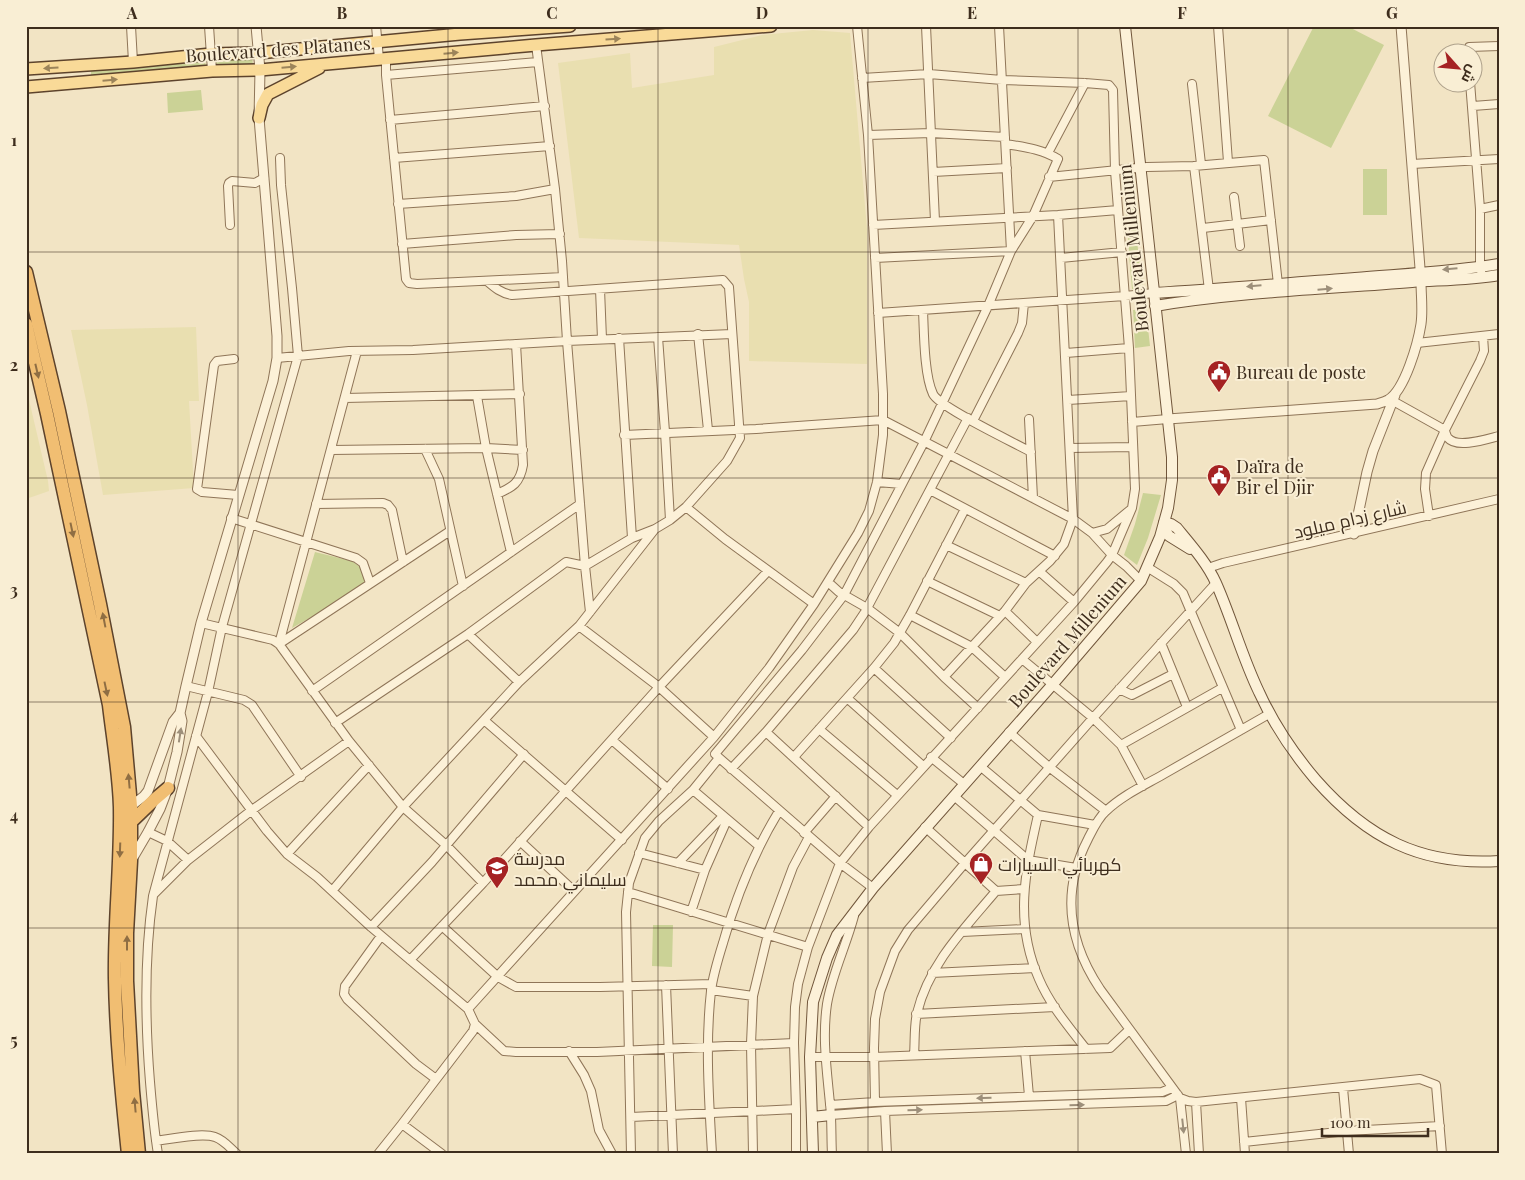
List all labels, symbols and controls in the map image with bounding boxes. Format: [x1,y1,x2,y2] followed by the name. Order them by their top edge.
[126,2,138,23] text: A
[337,2,348,23] text: B
[546,2,558,23] text: C
[756,2,768,23] text: D
[967,2,977,23] text: E
[1177,2,1187,23] text: F
[1386,2,1398,23] text: G
[185,31,371,67] street label: Boulevard des Platanes
[605,34,621,42] one-way arrow
[1432,42,1482,92] north arrow
[443,48,459,56] one-way arrow
[1457,62,1483,86] text: ش
[281,63,297,71] one-way arrow
[42,64,58,72] one-way arrow
[102,76,118,84] one-way arrow
[11,129,17,150] text: 1
[1112,163,1154,333] street label: Boulevard Millenium
[1442,266,1458,274] one-way arrow
[1245,282,1261,290] one-way arrow
[1318,285,1334,293] one-way arrow
[10,354,18,375] text: 2
[1206,359,1232,393] public building icon: Bureau de poste
[1236,360,1366,384] place label: Bureau de poste
[33,364,41,379] one-way arrow
[1236,454,1314,499] place label: Daïra de Bir el Djir
[1206,463,1232,497] public building icon: Daïra de Bir el Djir
[1291,494,1409,545] street label: شارع زدام ميلود
[68,522,76,537] one-way arrow
[1003,570,1131,712] street label: Boulevard Millenium
[10,579,18,600] text: 3
[99,612,107,628] one-way arrow
[102,681,110,696] one-way arrow
[176,727,184,743] one-way arrow
[125,772,133,788] one-way arrow
[10,804,18,825] text: 4
[115,843,123,859] one-way arrow
[514,846,627,894] place label: مدرسة سليماني محمد
[968,851,994,885] shop icon: كهربائي السيارات
[998,852,1122,879] place label: كهربائي السيارات
[484,855,510,889] school or university icon: مدرسة سليماني محمد
[123,935,131,951] one-way arrow
[10,1029,18,1050] text: 5
[976,1094,992,1102] one-way arrow
[130,1097,138,1113] one-way arrow
[1069,1100,1085,1108] one-way arrow
[1322,1105,1429,1137] scale bar
[907,1106,923,1114] one-way arrow
[1330,1112,1371,1132] text: 100 m
[1179,1118,1187,1134] one-way arrow

